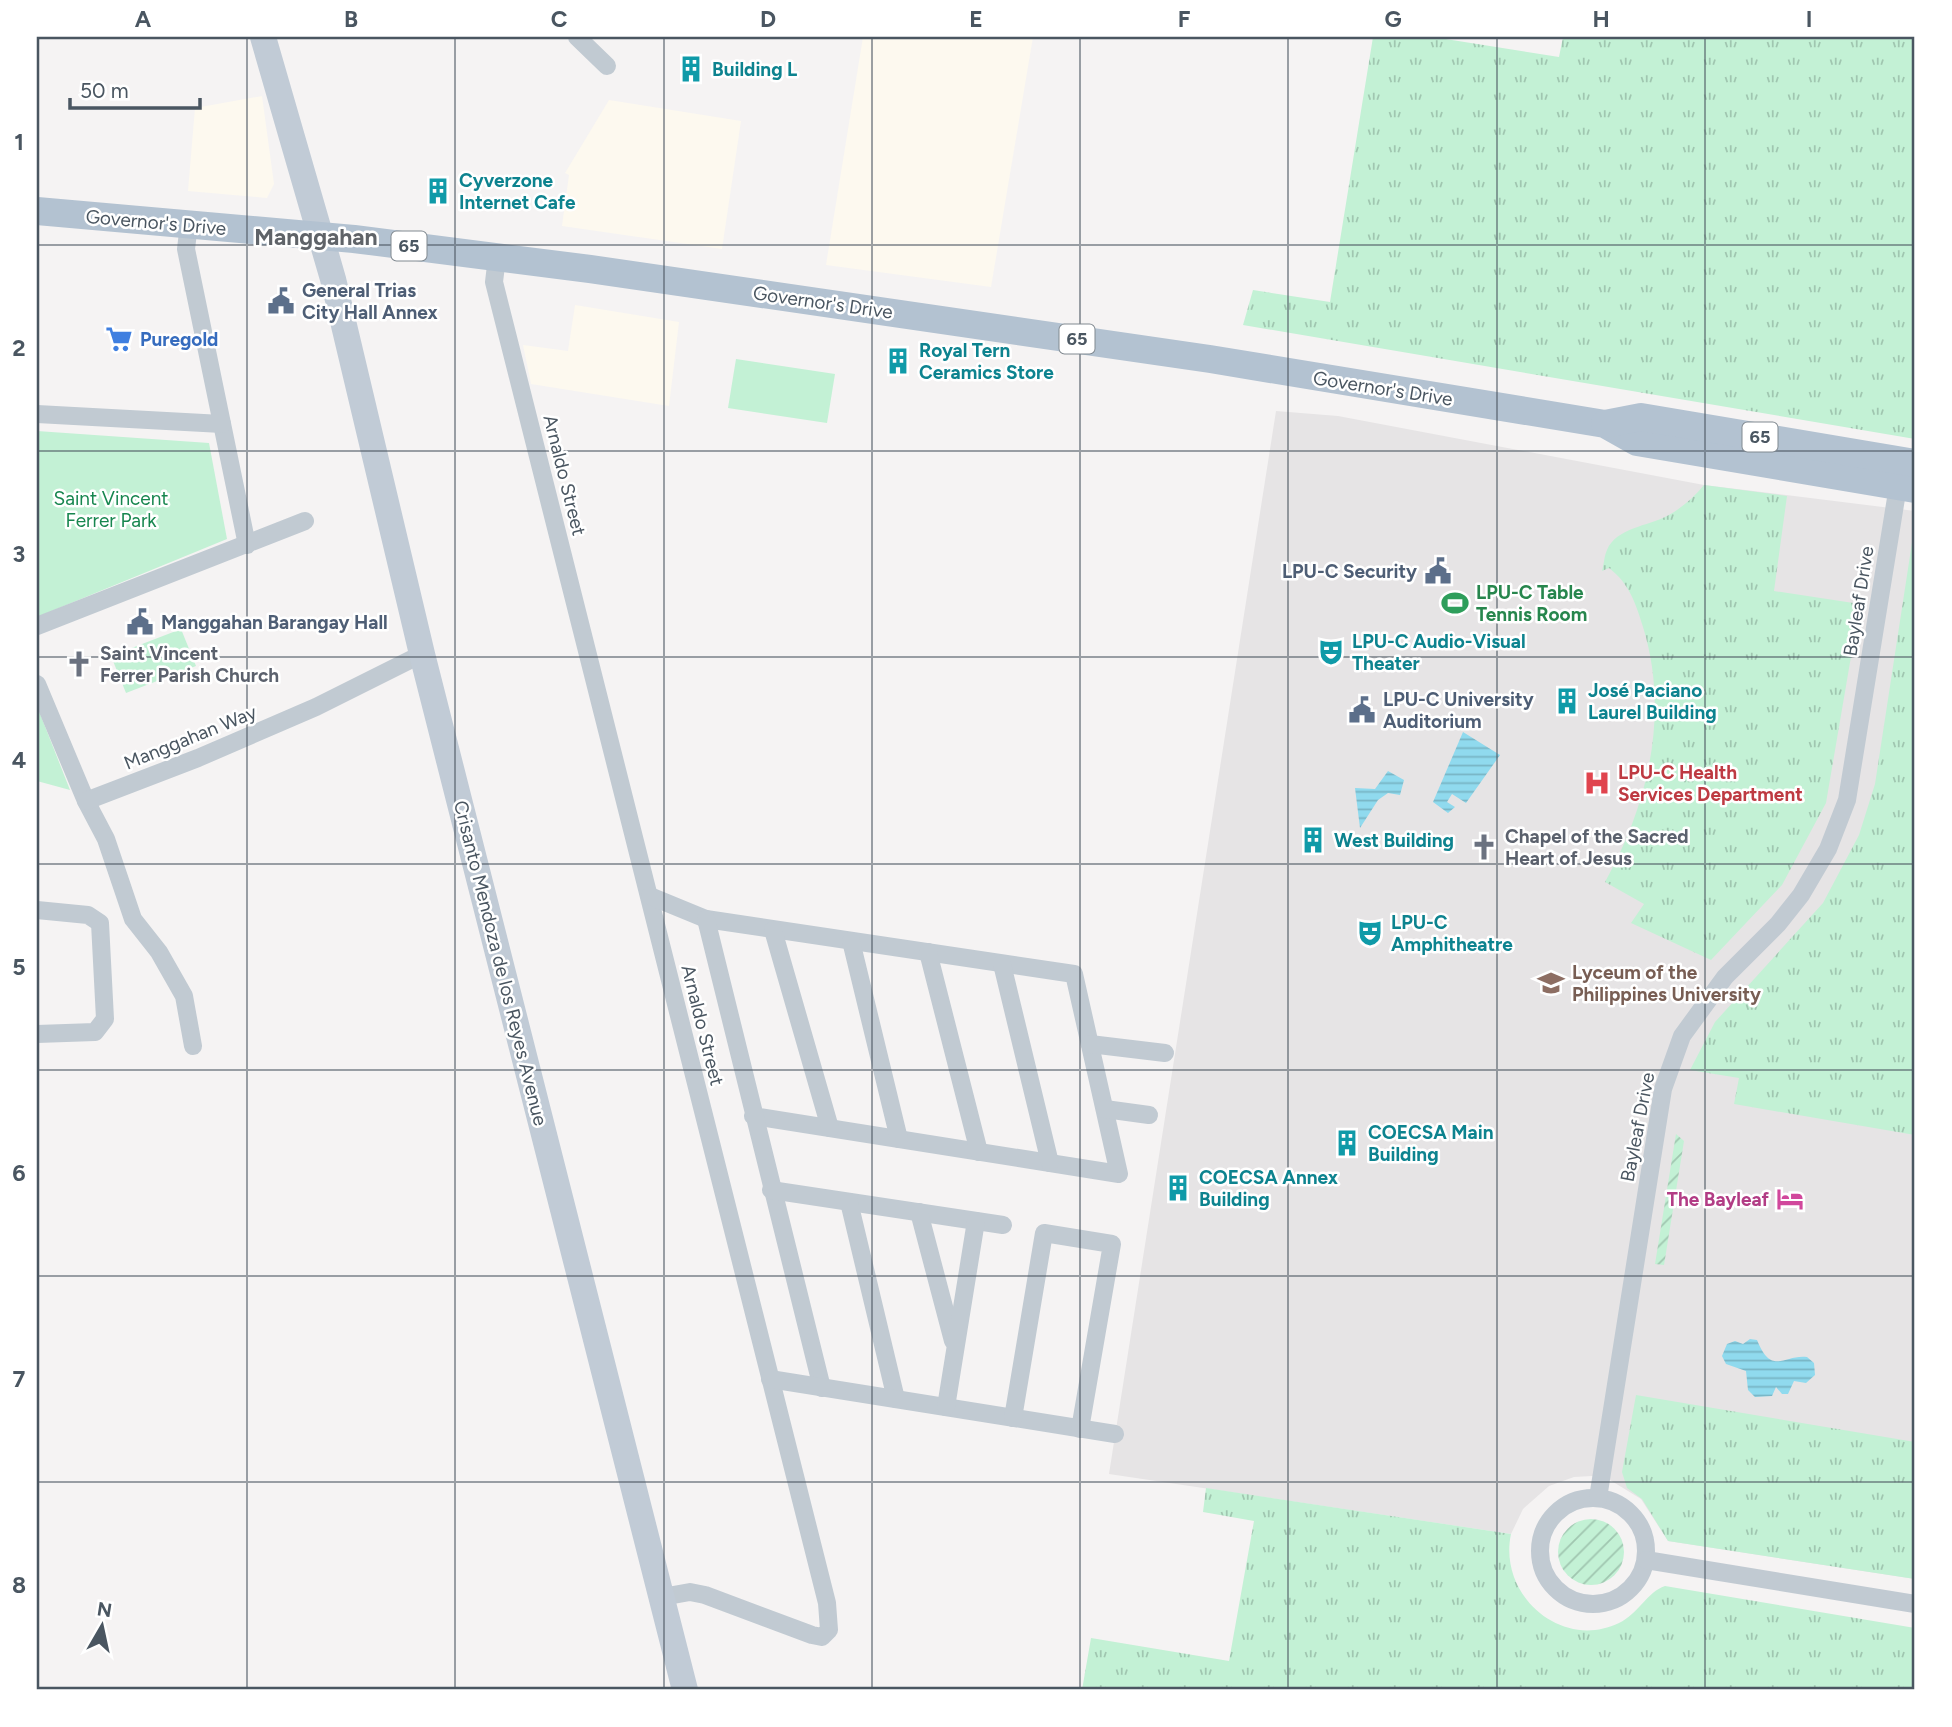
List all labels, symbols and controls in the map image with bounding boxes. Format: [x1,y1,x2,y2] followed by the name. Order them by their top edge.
[135,5,152,33] text: A
[344,5,358,33] text: B
[551,5,568,33] text: C
[760,5,776,33] text: D
[969,5,983,33] text: E
[1178,5,1191,33] text: F
[1384,5,1402,33] text: G
[1592,5,1610,33] text: H
[1806,5,1812,33] text: I
[676,54,706,84] building icon: Building L
[712,58,797,81] place label: Building L
[70,66,200,110] scale bar
[80,78,129,103] text: 50 m
[14,128,24,156] text: 1
[459,169,576,214] place label: Cyverzone Internet Cafe
[423,176,453,206] building icon: Cyverzone Internet Cafe
[85,205,227,240] street label: Governor's Drive
[254,223,378,251] district label: Manggahan
[392,232,426,260] road number: 65
[302,279,438,324] place label: General Trias City Hall Annex
[752,281,894,324] street label: Governor's Drive
[266,286,296,316] public building icon: General Trias City Hall Annex
[104,324,134,354] supermarket icon: Puregold
[1060,324,1094,354] road number: 65
[140,328,218,351] place label: Puregold
[12,334,26,362] text: 2
[919,339,1054,384] place label: Royal Tern Ceramics Store
[883,346,913,376] building icon: Royal Tern Ceramics Store
[1311,366,1454,411] street label: Governor's Drive
[538,412,591,538] street label: Arnaldo Street
[1742,422,1778,452] road number: 65
[54,487,168,532] park label: Saint Vincent Ferrer Park
[13,540,25,568] text: 3
[1838,544,1879,658] street label: Bayleaf Drive
[1423,556,1453,586] public building icon: LPU-C Security
[1282,560,1417,583] place label: LPU-C Security
[1476,581,1587,626] place label: LPU-C Table Tennis Room
[1440,588,1470,618] sports icon: LPU-C Table Tennis Room
[125,607,155,637] public building icon: Manggahan Barangay Hall
[161,611,388,634] place label: Manggahan Barangay Hall
[1352,630,1526,675] place label: LPU-C Audio-Visual Theater
[1316,637,1346,667] theatre icon: LPU-C Audio-Visual Theater
[100,642,279,687] place label: Saint Vincent Ferrer Parish Church
[64,649,94,679] church icon: Saint Vincent Ferrer Parish Church
[1588,679,1717,724] place label: José Paciano Laurel Building
[1552,686,1582,716] building icon: José Paciano Laurel Building
[1383,688,1534,733] place label: LPU-C University Auditorium
[1347,695,1377,725] public building icon: LPU-C University Auditorium
[121,700,260,775] street label: Manggahan Way
[12,746,26,774] text: 4
[1618,761,1803,806] place label: LPU-C Health Services Department
[1582,768,1612,798] hospital icon: LPU-C Health Services Department
[449,798,552,1128] street label: Crisanto Mendoza de los Reyes Avenue
[1298,825,1328,855] building icon: West Building
[1505,825,1688,870] place label: Chapel of the Sacred Heart of Jesus
[1334,829,1454,852] place label: West Building
[1469,832,1499,862] church icon: Chapel of the Sacred Heart of Jesus
[1391,911,1513,956] place label: LPU-C Amphitheatre
[1355,918,1385,948] theatre icon: LPU-C Amphitheatre
[12,953,26,981] text: 5
[1572,961,1761,1006] place label: Lyceum of the Philippines University
[676,962,729,1088] street label: Arnaldo Street
[1536,968,1566,998] school or university icon: Lyceum of the Philippines University
[1616,1070,1659,1184] street label: Bayleaf Drive
[1368,1121,1494,1166] place label: COECSA Main Building
[1332,1128,1362,1158] building icon: COECSA Main Building
[12,1159,26,1187] text: 6
[1199,1166,1338,1211] place label: COECSA Annex Building
[1163,1173,1193,1203] building icon: COECSA Annex Building
[1775,1184,1805,1214] hotel icon: The Bayleaf
[1667,1188,1770,1211] place label: The Bayleaf
[13,1365,26,1393] text: 7
[12,1571,26,1599] text: 8
[66,1590,136,1660] north arrow
[96,1597,114,1622] text: N

